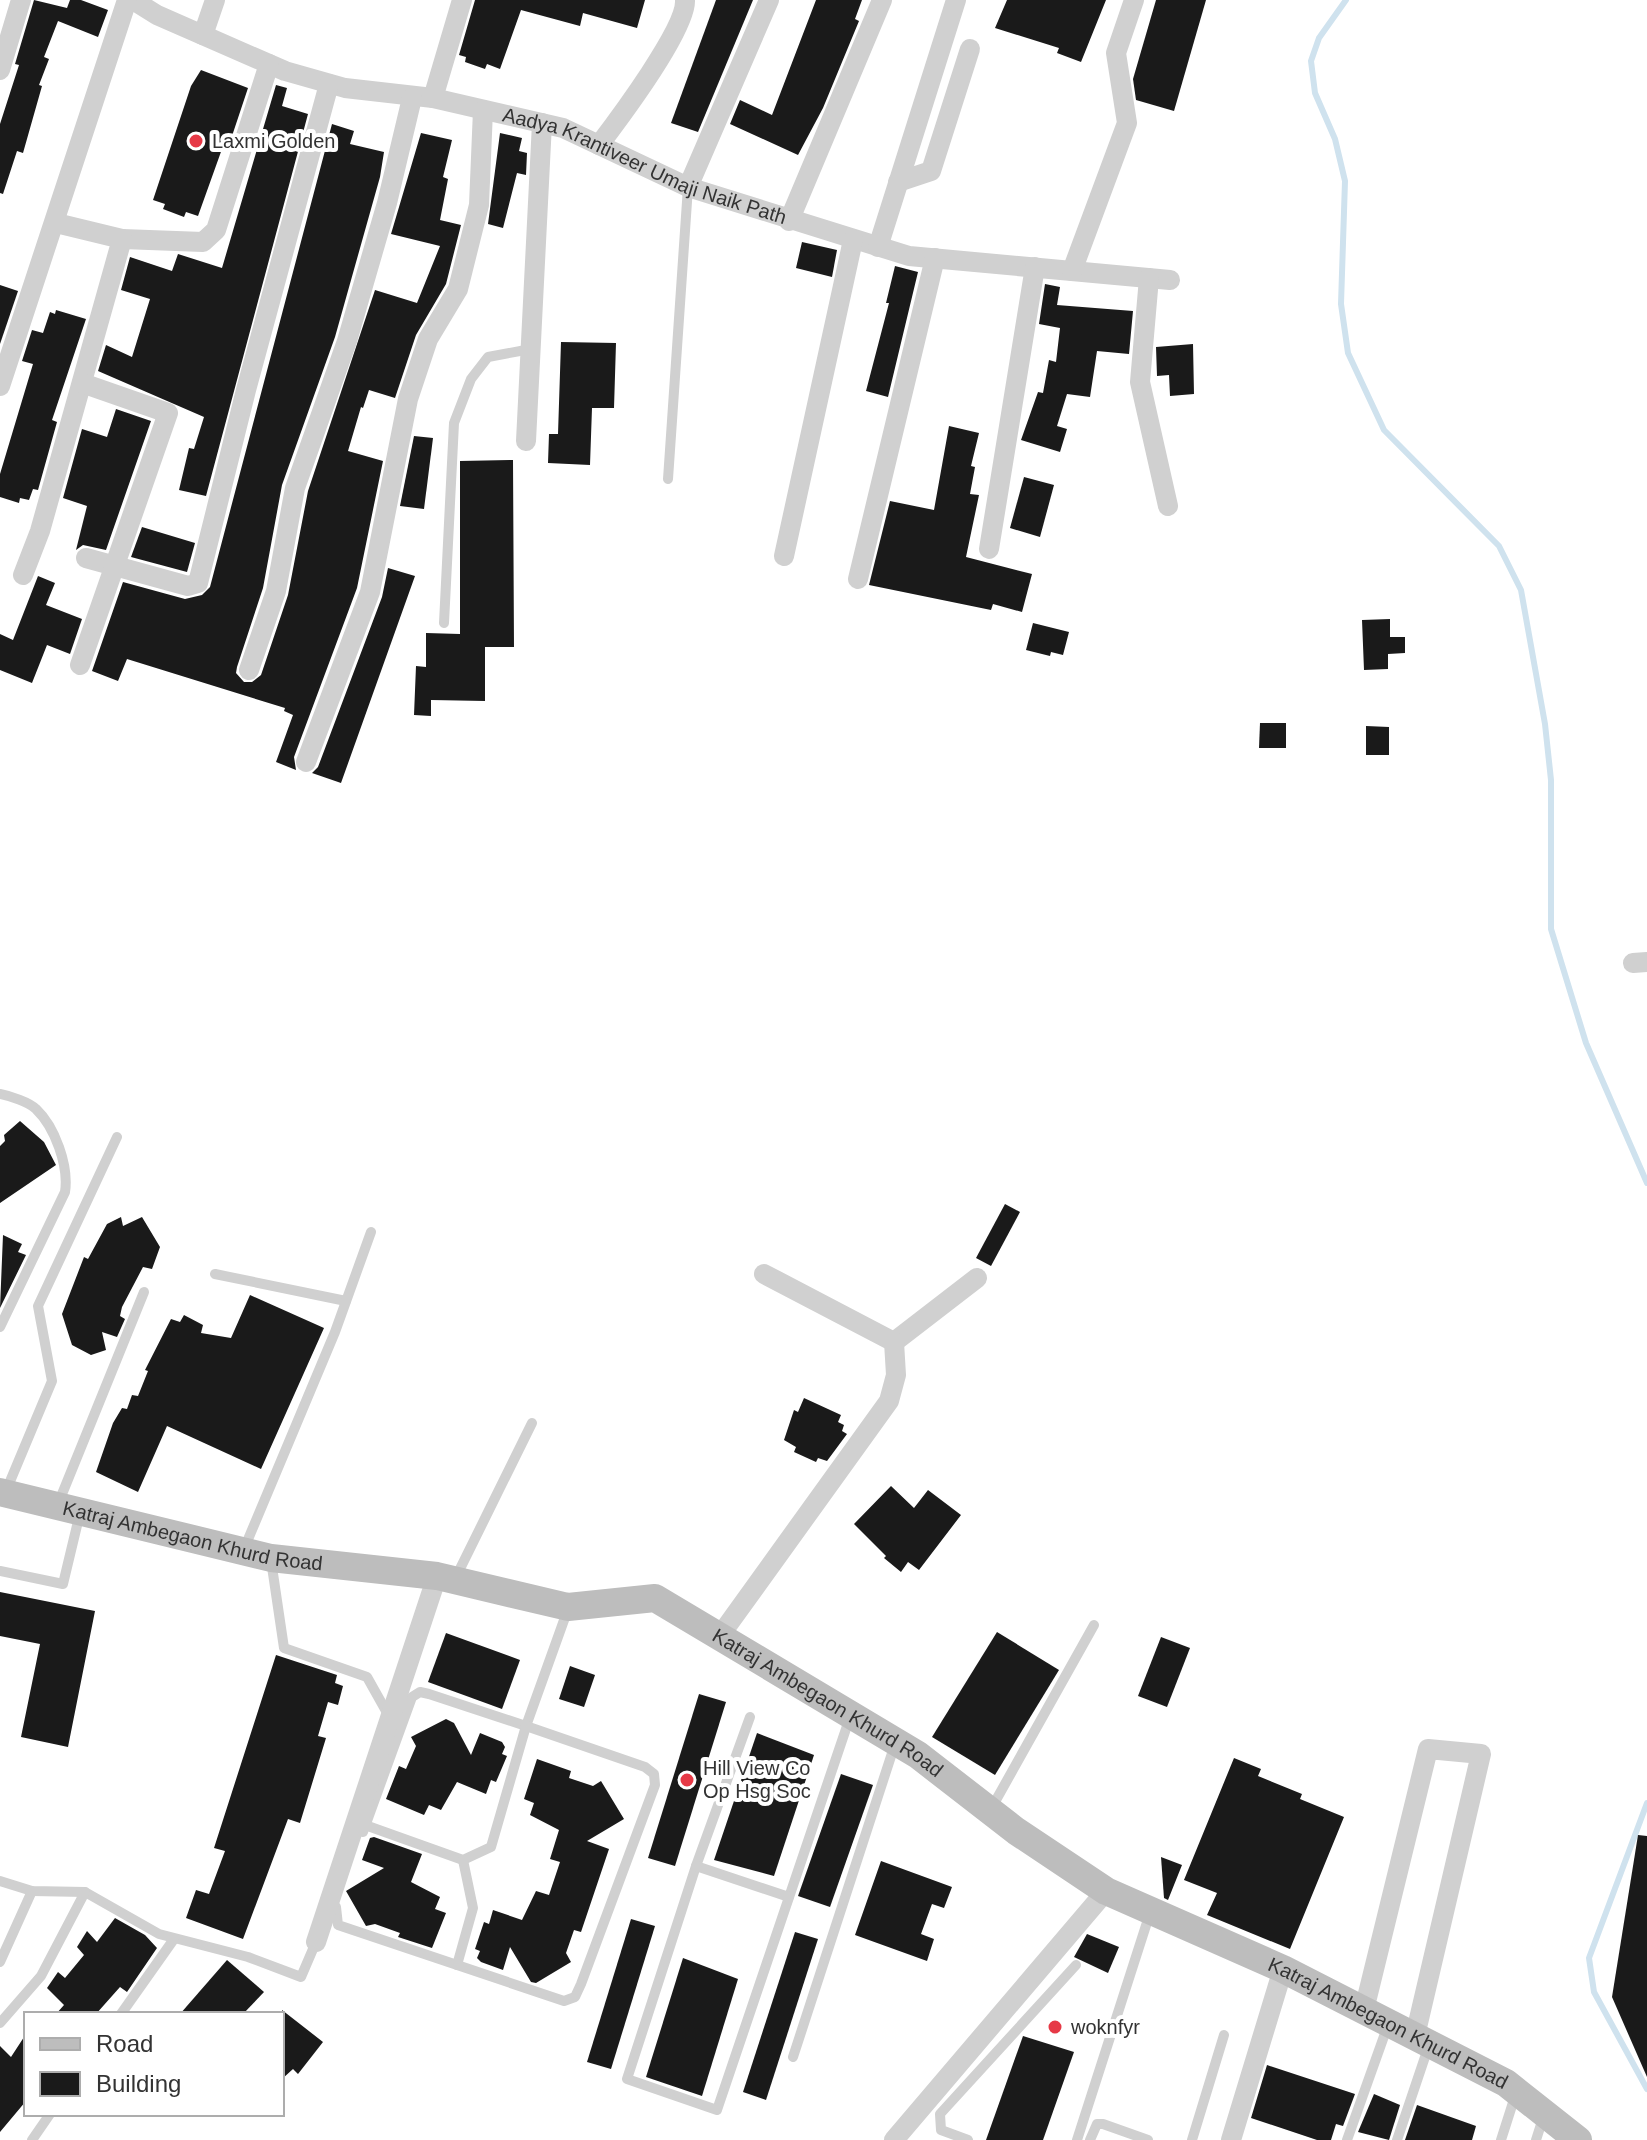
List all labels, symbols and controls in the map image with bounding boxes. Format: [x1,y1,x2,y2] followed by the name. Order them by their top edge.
[500,103,789,228] street label: Aadya Krantiveer Umaji Naik Path
[212,130,335,152] place label: Laxmi Golden
[187,132,205,150] marker: Laxmi Golden
[61,1497,324,1575] street label: Katraj Ambegaon Khurd Road
[709,1624,947,1781] street label: Katraj Ambegaon Khurd Road
[703,1757,811,1802] place label: Hill View Co Op Hsg Soc
[678,1771,696,1789] marker: Hill View Co Op Hsg Soc
[1265,1953,1512,2093] street label: Katraj Ambegaon Khurd Road
[24,2012,284,2116] legend
[1070,2016,1140,2038] place label: woknfyr
[1046,2018,1064,2036] marker: woknfyr
[96,2030,153,2057] text: Road
[96,2070,181,2097] text: Building

